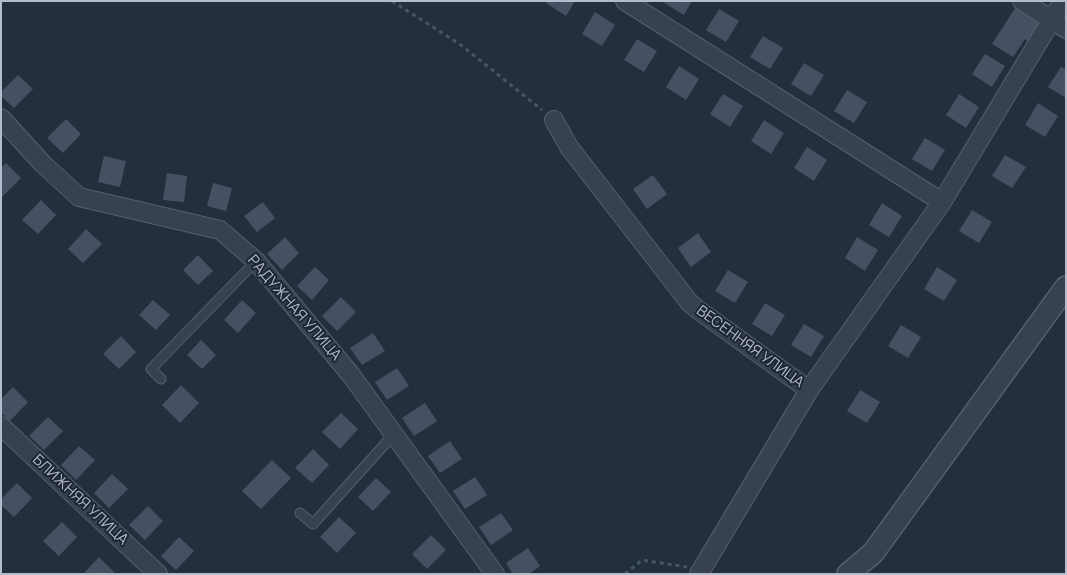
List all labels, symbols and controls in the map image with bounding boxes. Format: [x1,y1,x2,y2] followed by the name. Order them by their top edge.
[243,252,345,364] street label: РАДУЖНАЯ УЛИЦА
[693,302,807,392] street label: ВЕСЕННЯЯ УЛИЦА
[28,451,132,549] street label: БЛИЖНЯЯ УЛИЦА

